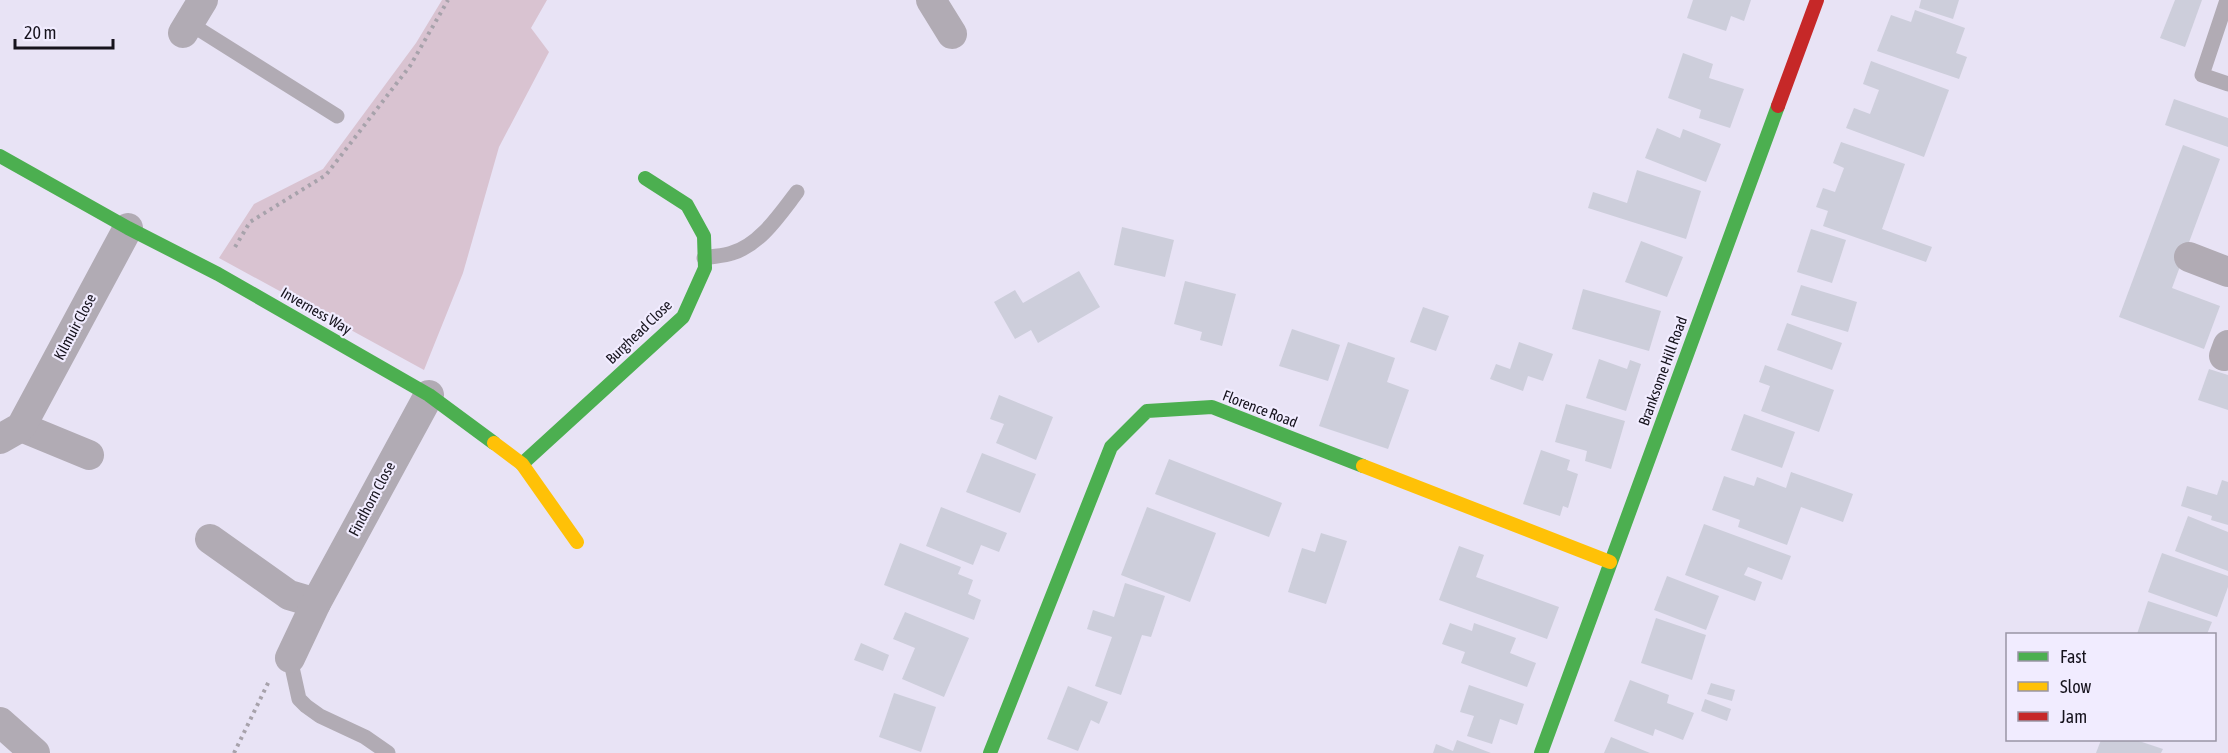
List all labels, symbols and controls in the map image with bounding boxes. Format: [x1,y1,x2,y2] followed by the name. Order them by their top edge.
[15,12,112,50] scale bar
[24,22,56,43] text: 20 m
[278,284,355,338] street label: Inverness Way
[50,291,99,363] street label: Kilmuir Close
[602,296,675,367] street label: Burghead Close
[1635,314,1690,428] street label: Branksome Hill Road
[1220,387,1300,431] street label: Florence Road
[345,459,398,539] street label: Findhorn Close
[2006,633,2216,741] legend
[2060,646,2087,667] text: Fast
[2060,676,2091,697] text: Slow
[2060,706,2087,727] text: Jam

